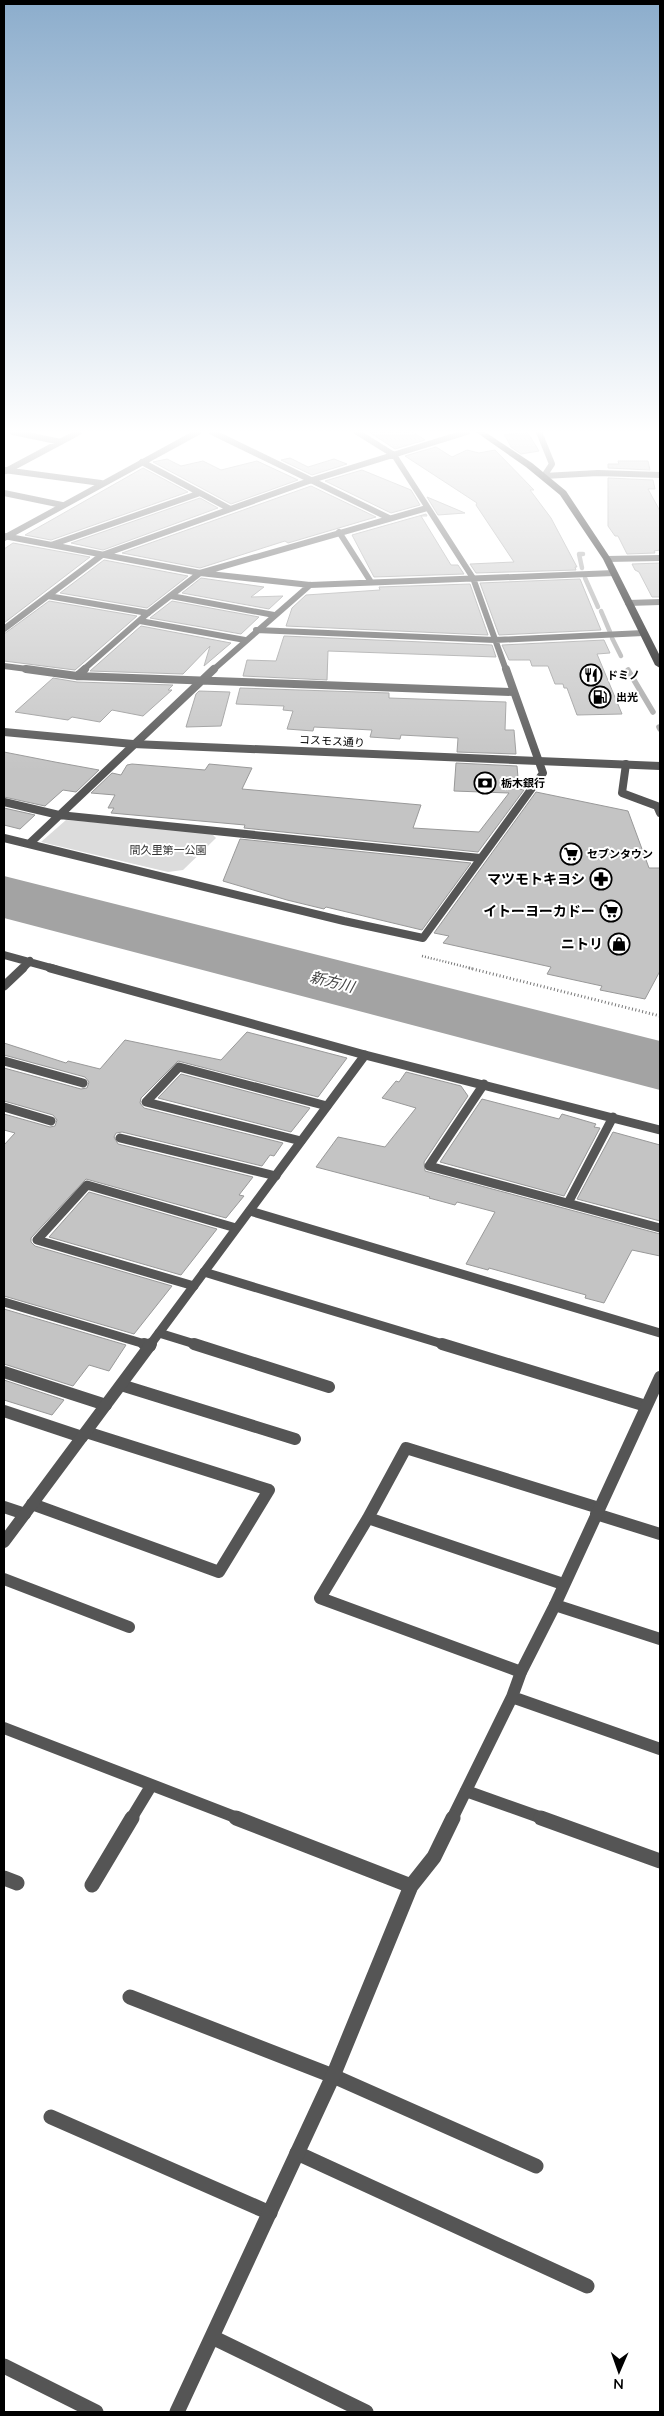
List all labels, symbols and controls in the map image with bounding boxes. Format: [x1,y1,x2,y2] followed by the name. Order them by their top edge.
[579,663,603,687] restaurant icon: ドミノ
[607,668,640,682] place label: ドミノ
[588,685,612,709] fuel station icon: 出光
[616,690,638,704] place label: 出光
[299,732,365,750] street label: コスモス通り
[473,771,497,795] bank icon: 栃木銀行
[501,776,545,790] place label: 栃木銀行
[559,842,583,866] supermarket icon: セブンタウン
[130,843,207,857] park label: 間久里第一公園
[587,847,653,861] place label: セブンタウン
[589,867,613,891] pharmacy icon: マツモトキヨシ
[487,870,585,888] place label: マツモトキヨシ
[599,899,623,923] supermarket icon: イトーヨーカドー
[483,902,595,920] place label: イトーヨーカドー
[607,932,631,956] shop icon: ニトリ
[561,935,603,953] place label: ニトリ
[308,967,358,997] water label: 新方川
[594,2346,644,2396] north arrow
[613,2375,624,2393] text: N

